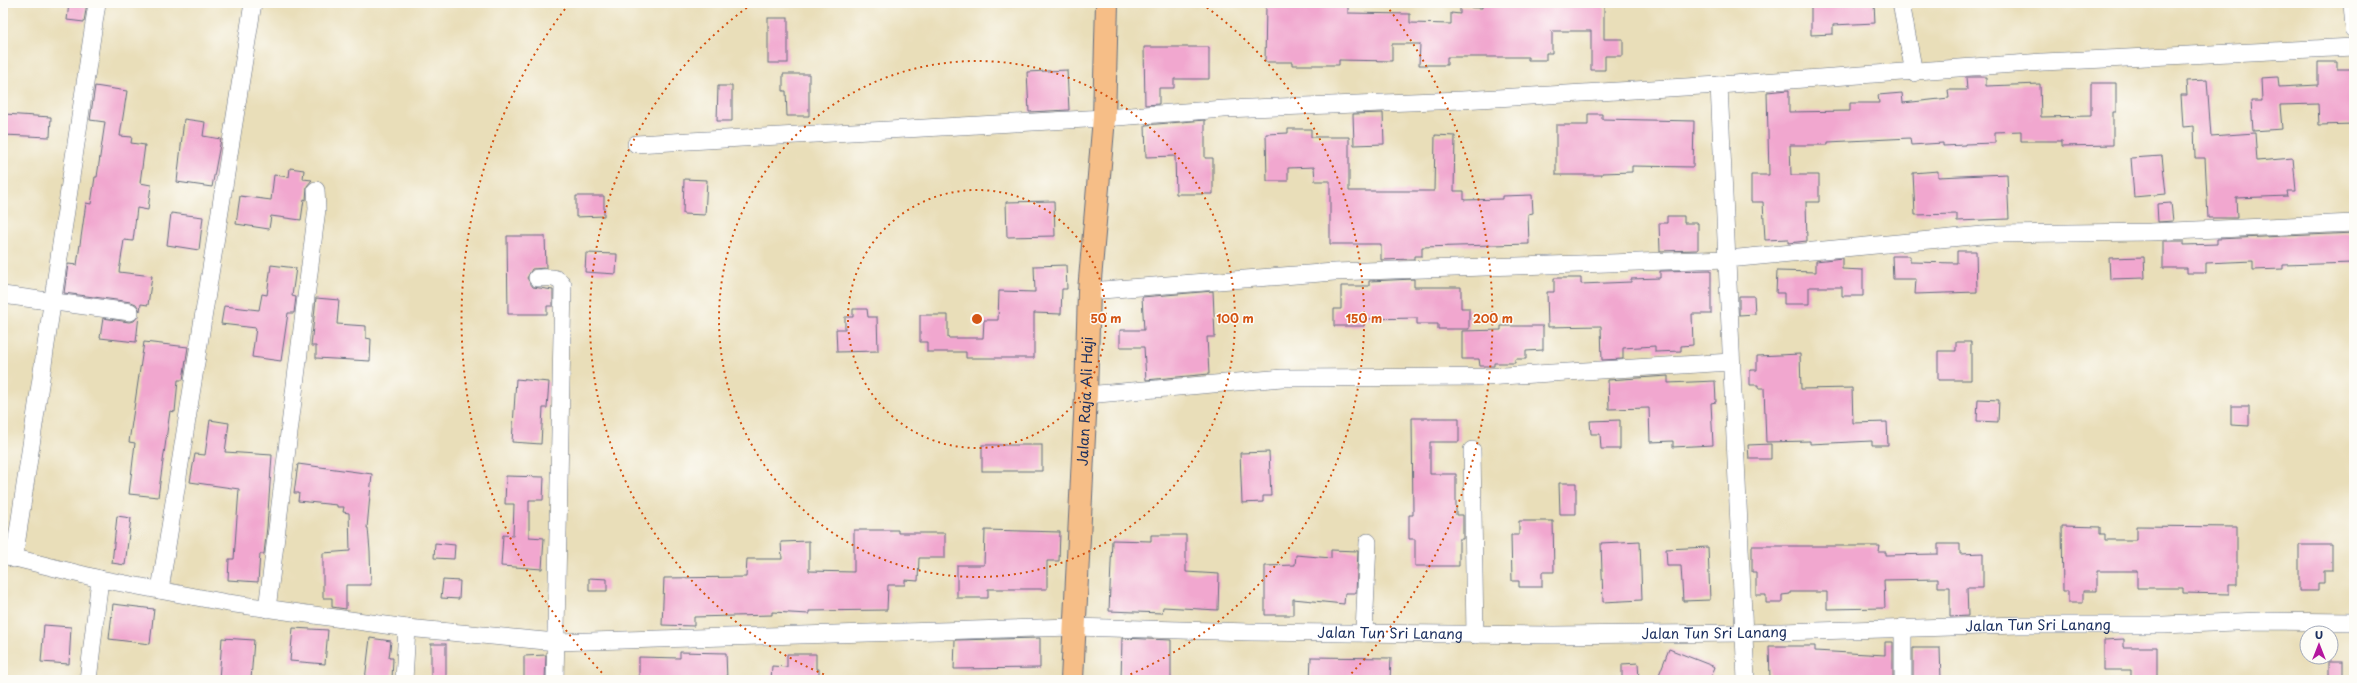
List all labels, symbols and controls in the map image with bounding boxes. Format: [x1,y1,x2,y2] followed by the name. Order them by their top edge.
[1090,309,1122,327] text: 50 m
[1216,309,1254,327] text: 100 m
[1346,309,1382,327] text: 150 m
[1473,309,1513,327] text: 200 m
[970,312,984,326] centre of rings
[1072,336,1098,467] street label: Jalan Raja Ali Haji
[1965,614,2111,637] street label: Jalan Tun Sri Lanang
[1641,621,1787,644] street label: Jalan Tun Sri Lanang
[1317,622,1463,644] street label: Jalan Tun Sri Lanang
[2299,625,2339,665] north arrow
[2315,626,2323,643] text: U

